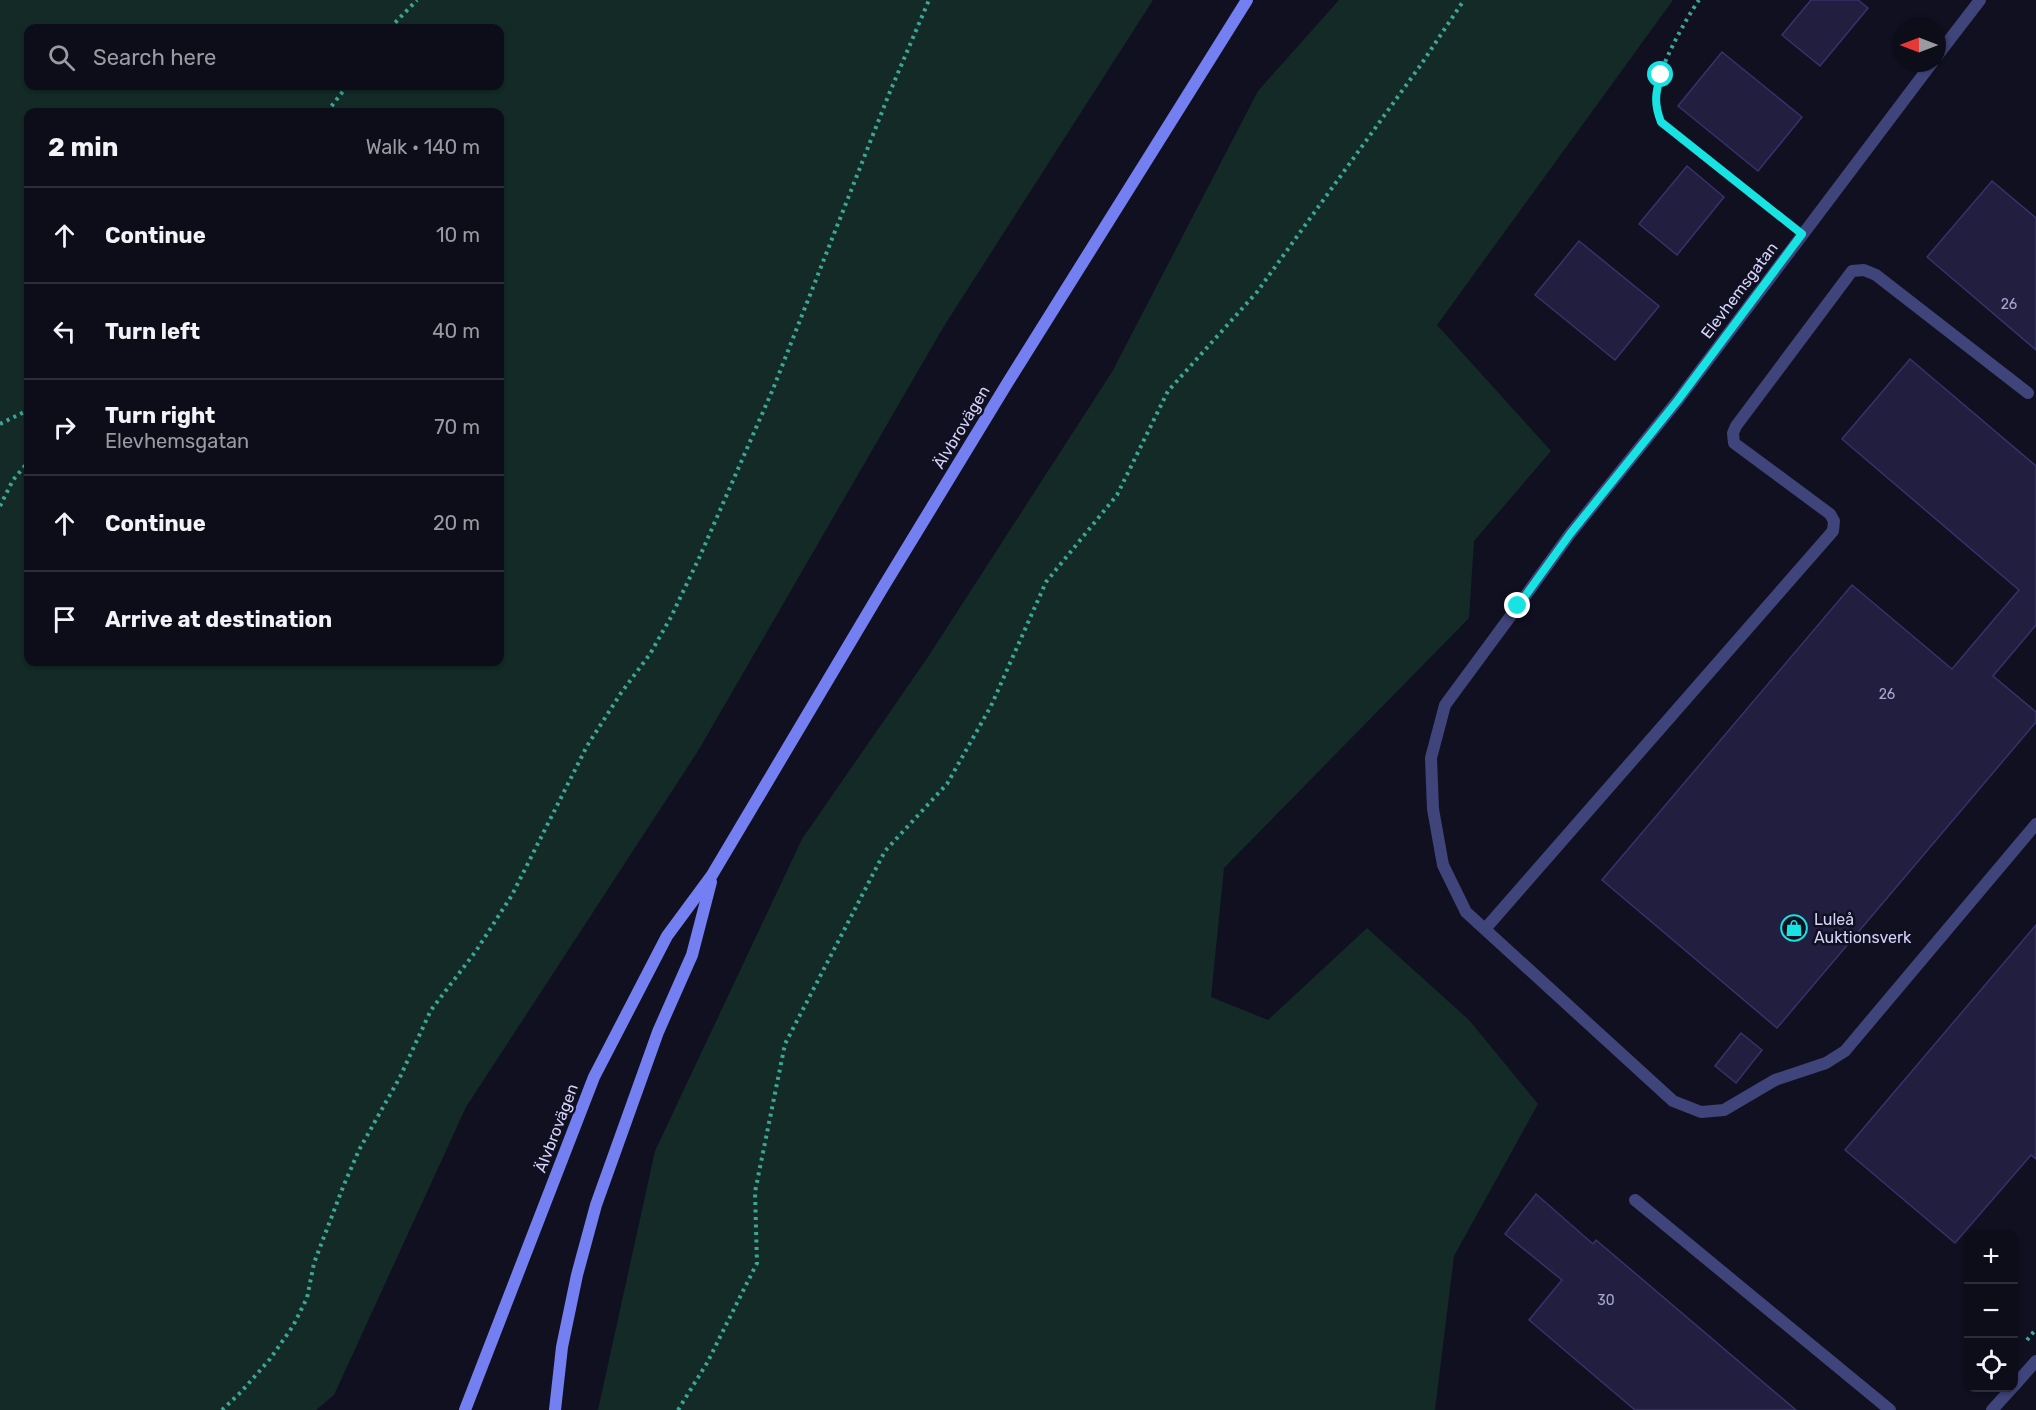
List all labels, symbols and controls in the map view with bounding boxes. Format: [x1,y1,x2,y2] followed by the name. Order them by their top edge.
[1892,18,1946,72] north arrow
[24,24,504,90] search box
[45,41,78,74] icon: search
[93,44,216,71] text: Search here
[1647,61,1673,87] route start
[48,132,118,163] text: 2 min
[366,135,480,159] text: Walk · 140 m
[48,219,81,252] icon: ahead
[105,222,206,249] text: Continue
[436,223,480,247] text: 10 m
[1697,239,1782,342] street label: Elevhemsgatan
[2001,296,2017,313] house number: 26
[48,315,81,348] icon: left
[105,318,200,345] text: Turn left
[432,319,480,343] text: 40 m
[929,382,994,472] street label: Älvbrovägen
[105,402,215,429] text: Turn right
[48,411,81,444] icon: right
[434,415,480,439] text: 70 m
[105,429,249,453] text: Elevhemsgatan
[48,507,81,540] icon: ahead
[105,510,206,537] text: Continue
[433,511,480,535] text: 20 m
[1504,592,1530,618] route end
[48,603,81,636] icon: arrive
[105,606,332,633] text: Arrive at destination
[1879,686,1895,703] house number: 26
[1814,910,1912,947] place label: Luleå Auktionsverk
[1779,913,1809,943] shop icon: Luleå Auktionsverk
[531,1081,582,1175] street label: Älvbrovägen
[1964,1230,2018,1392] map controls
[1964,1230,2018,1284] button: +
[1964,1284,2018,1338] button: −
[1597,1292,1615,1309] house number: 30
[1964,1338,2018,1392] button: locate

